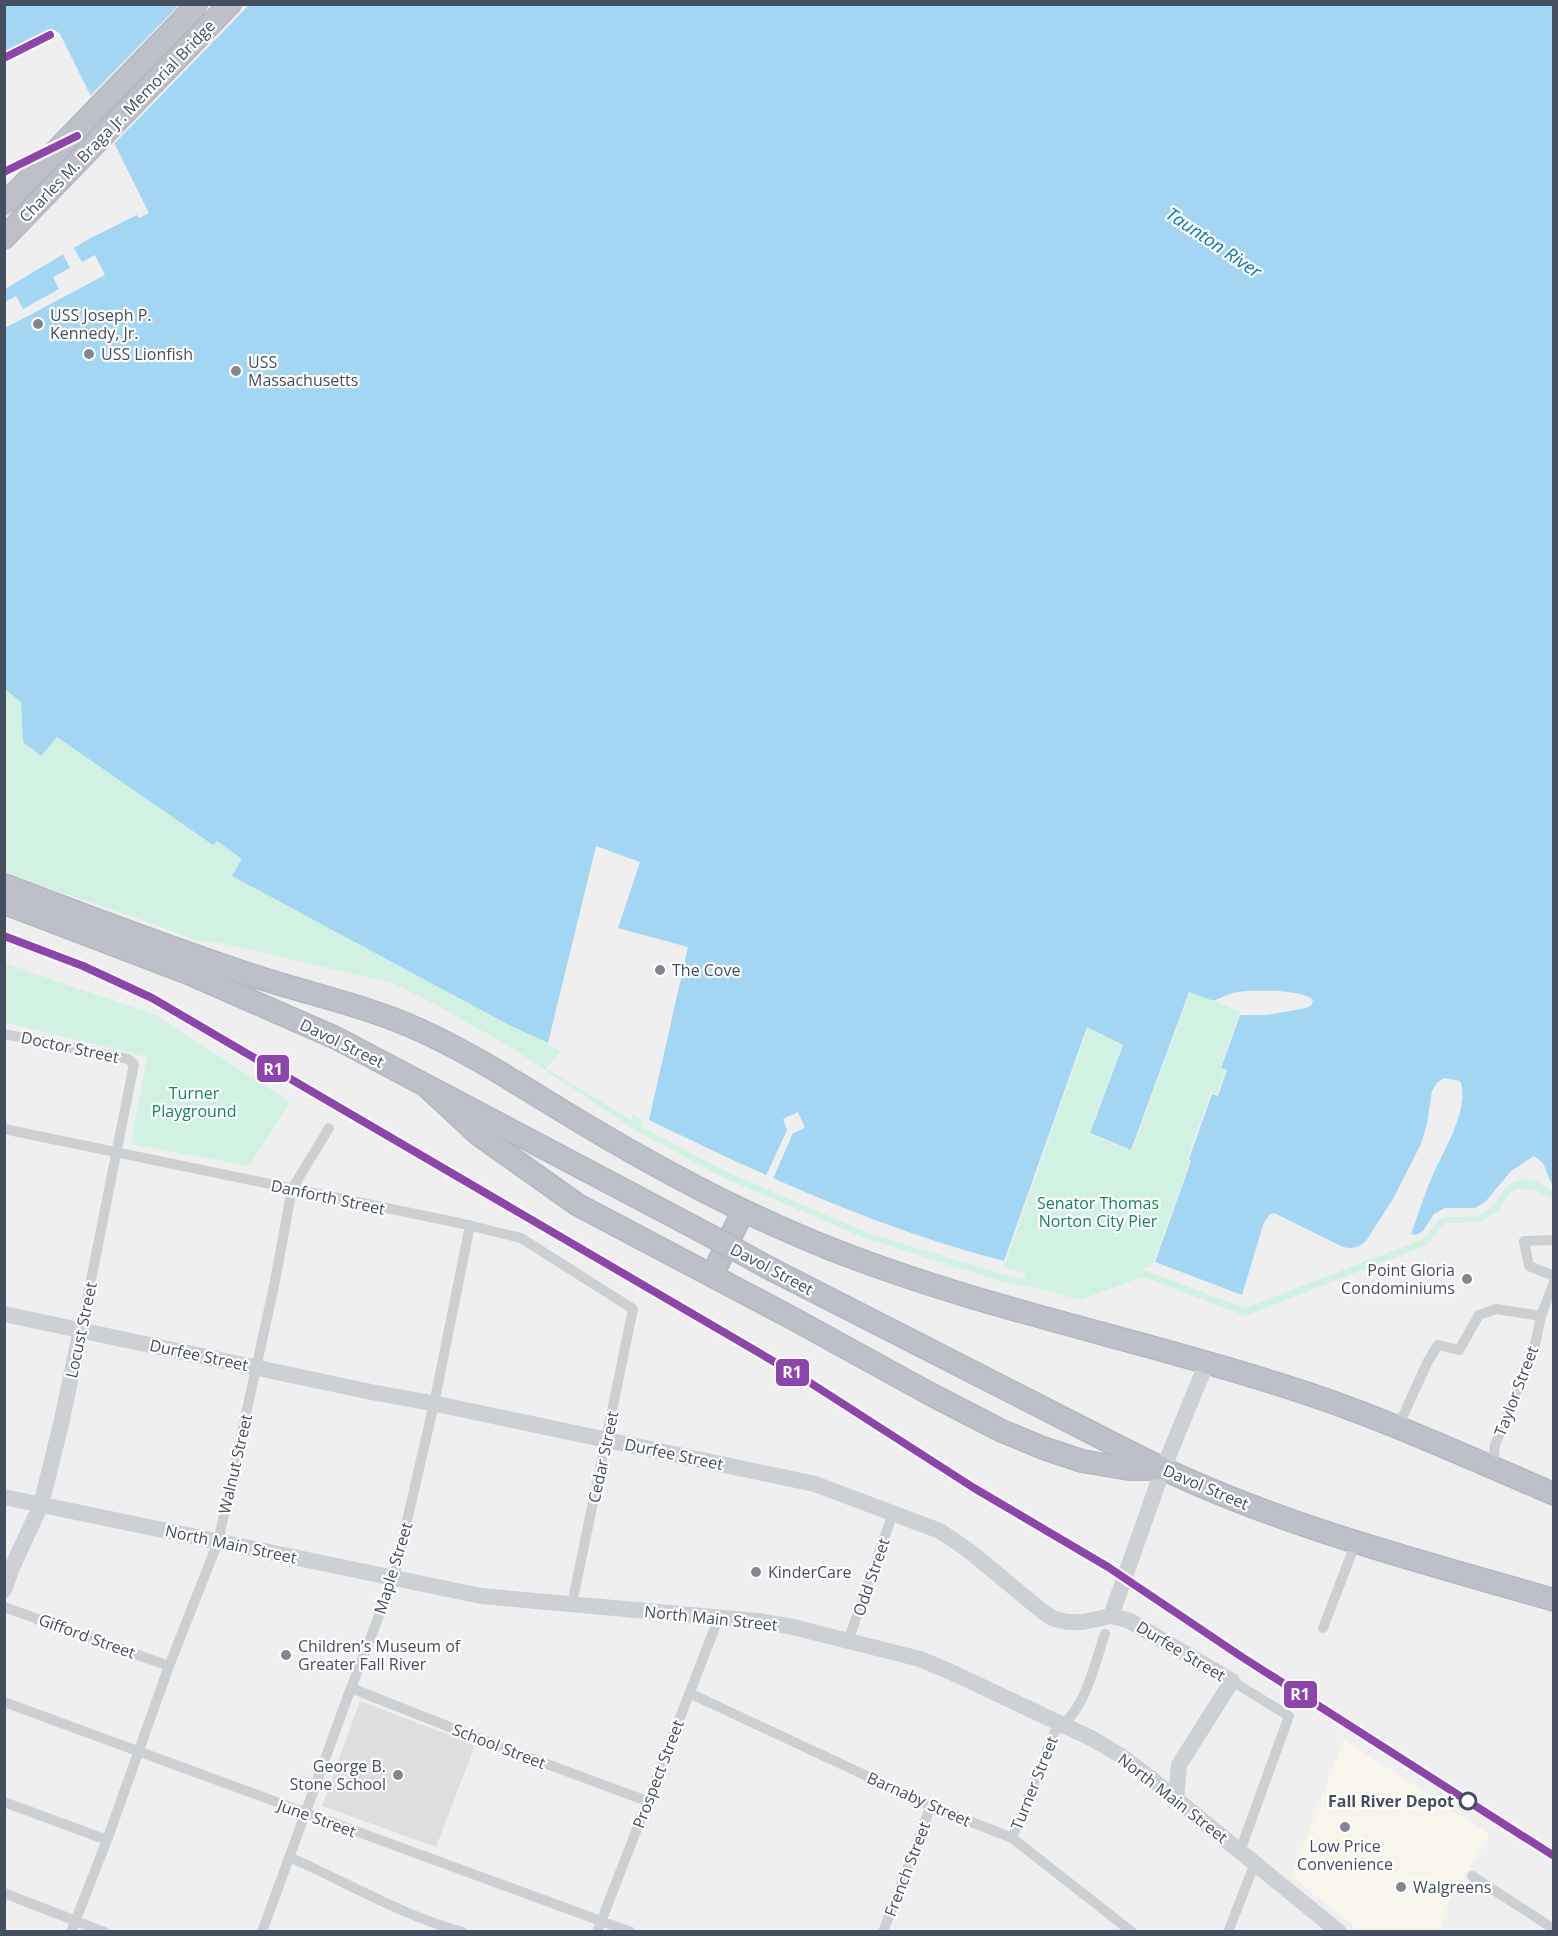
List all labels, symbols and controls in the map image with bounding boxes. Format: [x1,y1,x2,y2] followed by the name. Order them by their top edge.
[14,15,220,227] street label: Charles M. Braga Jr. Memorial Bridge
[1162,201,1267,283] water label: Taunton River
[50,304,151,344] place label: USS Joseph P. Kennedy, Jr.
[31,317,45,331] marker: USS Joseph P. Kennedy, Jr.
[101,343,193,365] place label: USS Lionfish
[82,347,96,361] marker: USS Lionfish
[248,351,358,391] place label: USS Massachusetts
[229,364,243,378] marker: USS Massachusetts
[672,959,740,981] place label: The Cove
[653,963,667,977] marker: The Cove
[296,1013,388,1073] street label: Davol Street
[19,1026,121,1068] street label: Doctor Street
[256,1054,290,1083] line badge: R1
[263,1058,283,1080] text: R1
[152,1082,236,1122] park label: Turner Playground
[269,1174,387,1220] street label: Danforth Street
[1037,1192,1159,1232] park label: Senator Thomas Norton City Pier
[727,1238,818,1300] street label: Davol Street
[1341,1259,1455,1299] place label: Point Gloria Condominiums
[1460,1272,1474,1286] marker: Point Gloria Condominiums
[60,1280,102,1380] street label: Locust Street
[148,1334,251,1376] street label: Durfee Street
[1489,1343,1543,1439] street label: Taylor Street
[775,1358,810,1387] line badge: R1
[782,1361,802,1383] text: R1
[583,1409,624,1505] street label: Cedar Street
[213,1412,257,1516] street label: Walnut Street
[623,1433,726,1475] street label: Durfee Street
[1160,1459,1252,1515] street label: Davol Street
[163,1519,299,1569] street label: North Main Street
[369,1519,417,1617] street label: Maple Street
[847,1535,895,1619] street label: Odd Street
[768,1561,851,1583] place label: KinderCare
[749,1565,763,1579] marker: KinderCare
[643,1600,779,1636] street label: North Main Street
[36,1608,139,1664] street label: Gifford Street
[1132,1616,1230,1686] street label: Durfee Street
[298,1635,462,1675] place label: Children’s Museum of Greater Fall River
[279,1648,293,1662] marker: Children’s Museum of Greater Fall River
[1283,1680,1318,1709] line badge: R1
[1290,1683,1310,1705] text: R1
[627,1716,689,1831] street label: Prospect Street
[449,1718,549,1774] street label: School Street
[1005,1733,1063,1833] street label: Turner Street
[1113,1748,1233,1848] street label: North Main Street
[289,1755,386,1795] place label: George B. Stone School
[864,1766,974,1832] street label: Barnaby Street
[391,1768,405,1782] marker: George B. Stone School
[1328,1790,1454,1812] place label: Fall River Depot
[1459,1792,1477,1810] marker: Fall River Depot
[273,1793,359,1842] street label: June Street
[879,1818,935,1920] street label: French Street
[1338,1820,1352,1834] marker: Low Price Convenience
[1297,1835,1393,1875] place label: Low Price Convenience
[1413,1876,1491,1898] place label: Walgreens
[1394,1880,1408,1894] marker: Walgreens

